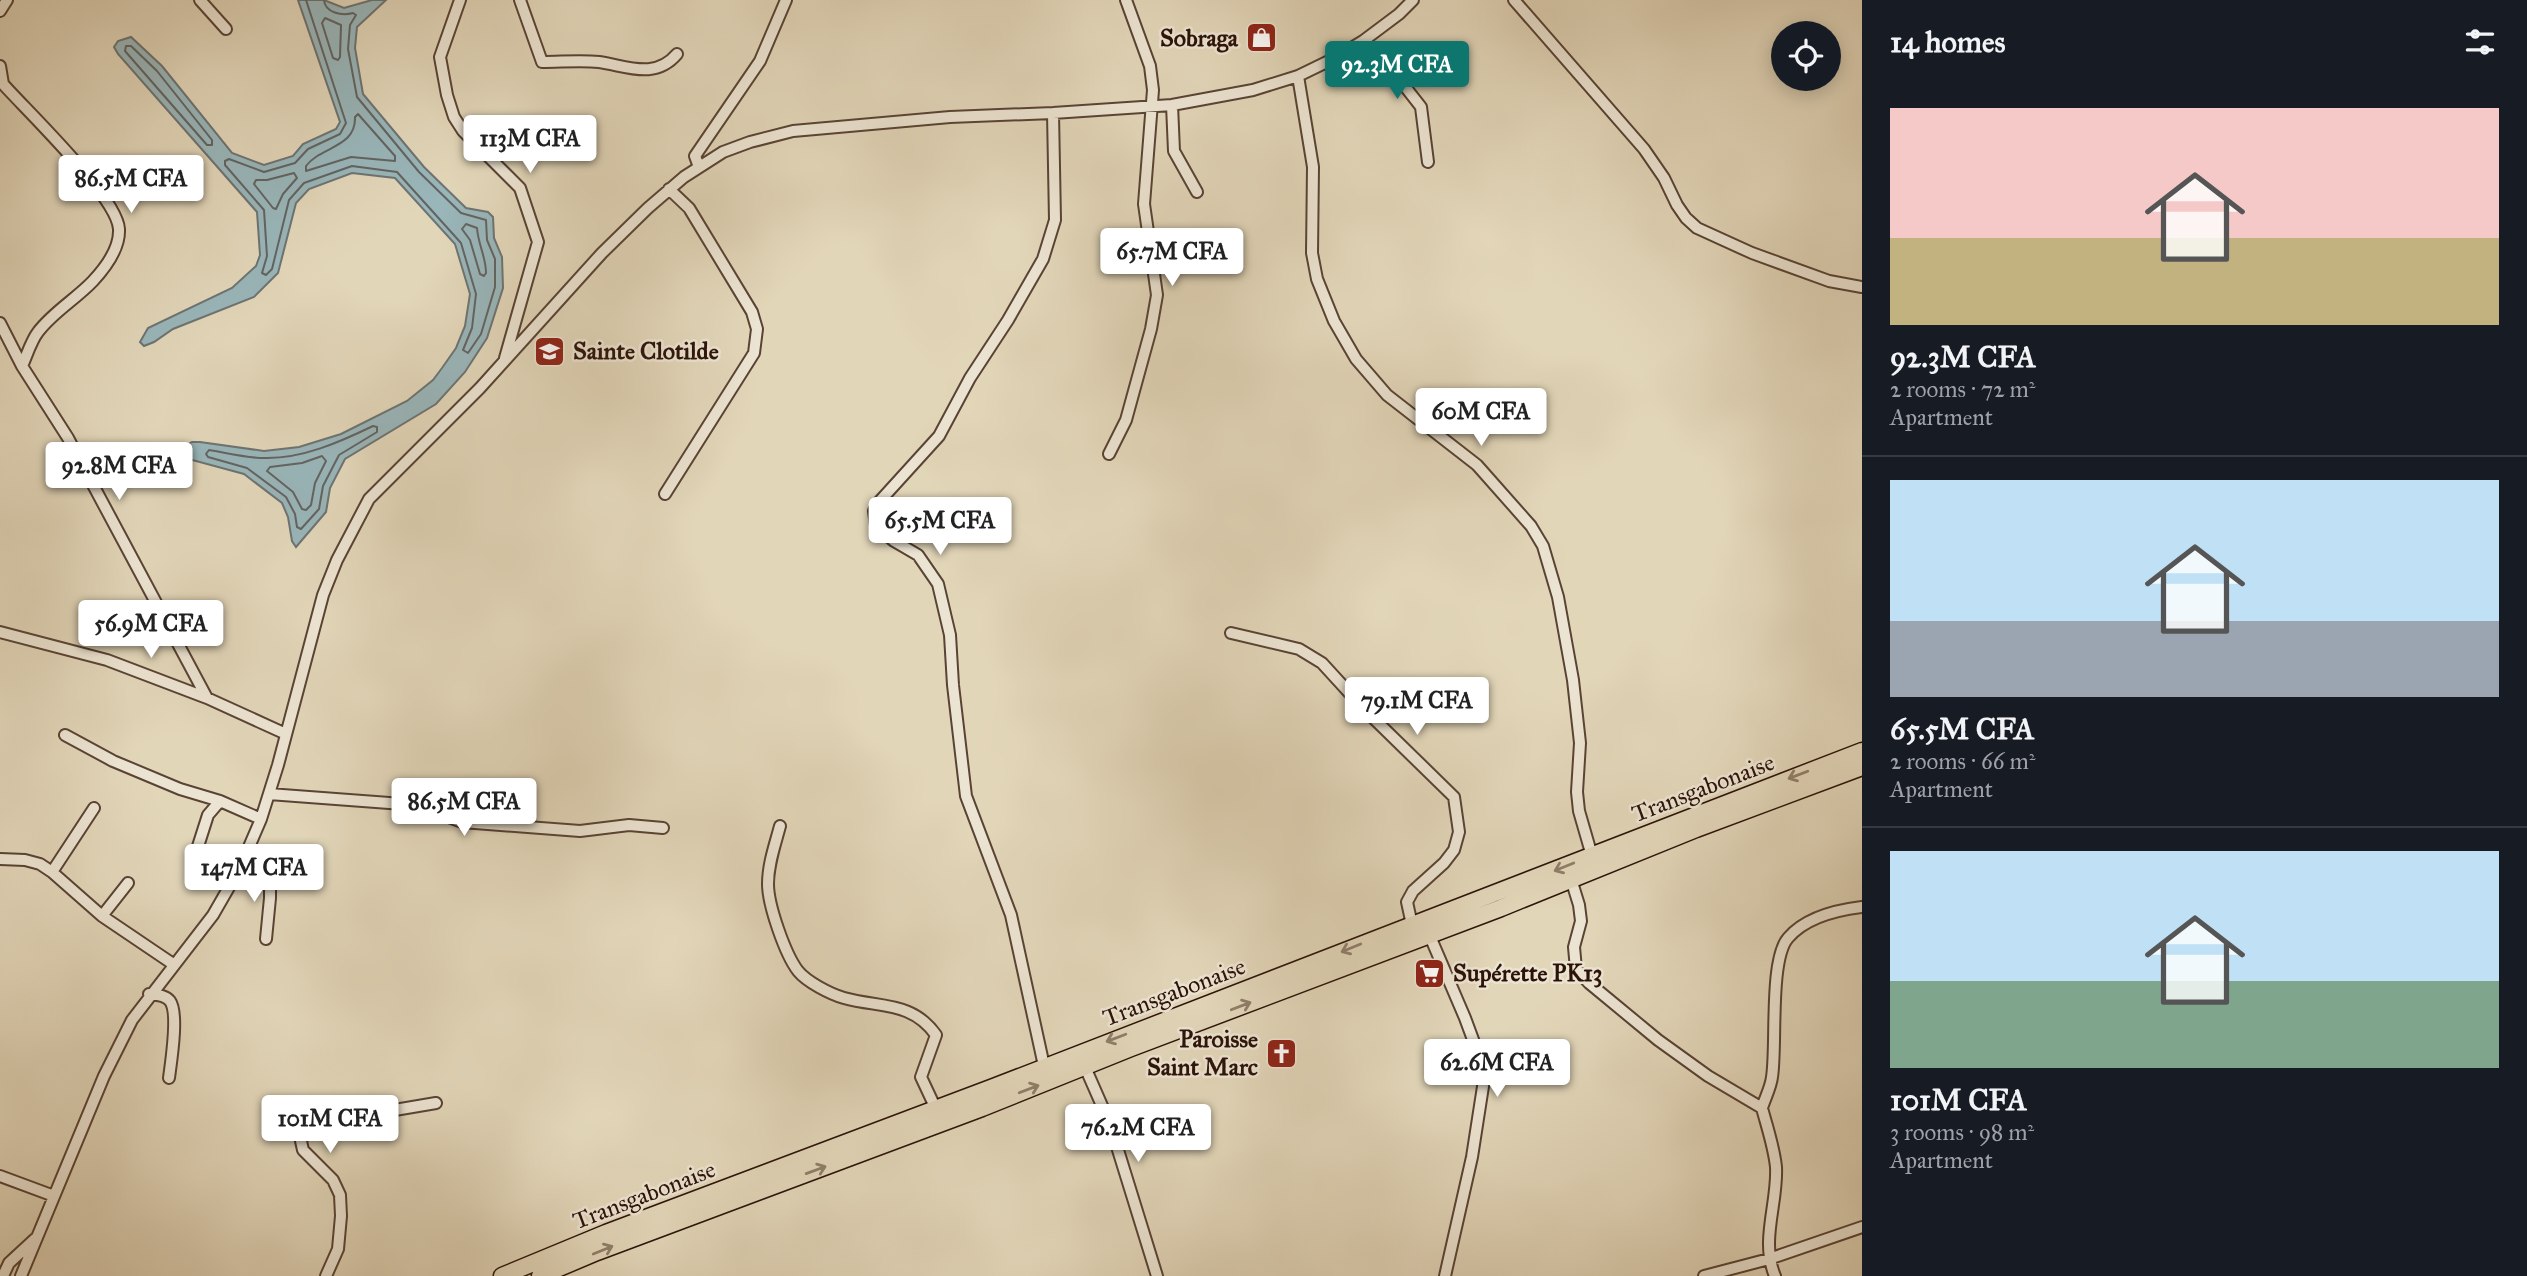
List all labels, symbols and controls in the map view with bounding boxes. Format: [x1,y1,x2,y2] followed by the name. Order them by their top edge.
[1244,21,1278,55] shop icon: Sobraga
[1771,21,1841,91] map controls
[1771,21,1841,91] button: locate
[1160,23,1239,53] place label: Sobraga
[2461,23,2499,61] icon: filters
[1890,24,2005,60] text: 14 homes
[1317,42,1477,101] pin: 92.3M CFA
[1341,50,1453,78] text: 92.3M CFA
[458,116,602,175] pin: 113M CFA
[479,124,581,152] text: 113M CFA
[2132,154,2258,280] icon: home
[51,156,211,215] pin: 86.5M CFA
[75,164,187,192] text: 86.5M CFA
[1092,229,1252,288] pin: 65.7M CFA
[1116,237,1228,265] text: 65.7M CFA
[533,334,567,368] school or university icon: Sainte Clotilde
[573,336,719,366] place label: Sainte Clotilde
[1890,339,2036,375] text: 92.3M CFA
[1890,375,2035,403] text: 2 rooms · 72 m²
[1416,388,1546,448] pin: 60M CFA
[1432,397,1530,425] text: 60M CFA
[1890,403,1993,431] text: Apartment
[39,442,199,502] pin: 92.8M CFA
[62,451,176,479] text: 92.8M CFA
[860,498,1020,557] pin: 65.5M CFA
[885,506,995,534] text: 65.5M CFA
[2132,526,2258,652] icon: home
[71,600,231,660] pin: 56.9M CFA
[94,609,208,637] text: 56.9M CFA
[1337,678,1497,737] pin: 79.1M CFA
[1361,686,1473,714] text: 79.1M CFA
[1890,711,2035,747] text: 65.5M CFA
[1627,747,1779,829] street label: Transgabonaise
[1890,747,2035,775] text: 2 rooms · 66 m²
[1788,770,1810,783] one-way arrow
[1890,775,1993,803] text: Apartment
[384,778,544,838] pin: 86.5M CFA
[408,787,520,815] text: 86.5M CFA
[182,844,326,904] pin: 147M CFA
[201,853,307,881] text: 147M CFA
[1553,861,1575,874] one-way arrow
[2132,897,2258,1023] icon: home
[1341,943,1363,956] one-way arrow
[1098,951,1250,1033] street label: Transgabonaise
[1413,956,1447,990] supermarket icon: Supérette PK13
[1453,958,1602,988] place label: Supérette PK13
[1229,999,1251,1011] one-way arrow
[1147,1024,1258,1082] place label: Paroisse Saint Marc
[1105,1033,1127,1046] one-way arrow
[1264,1036,1298,1070] church icon: Paroisse Saint Marc
[1417,1040,1577,1099] pin: 62.6M CFA
[1440,1048,1554,1076] text: 62.6M CFA
[1017,1081,1039,1094] one-way arrow
[1890,1082,2027,1118] text: 101M CFA
[258,1096,402,1155] pin: 101M CFA
[278,1104,382,1132] text: 101M CFA
[1058,1104,1218,1164] pin: 76.2M CFA
[1081,1113,1195,1141] text: 76.2M CFA
[1890,1118,2034,1146] text: 3 rooms · 98 m²
[1890,1146,1993,1174] text: Apartment
[568,1154,720,1236] street label: Transgabonaise
[805,1163,827,1175] one-way arrow
[592,1242,614,1255] one-way arrow

